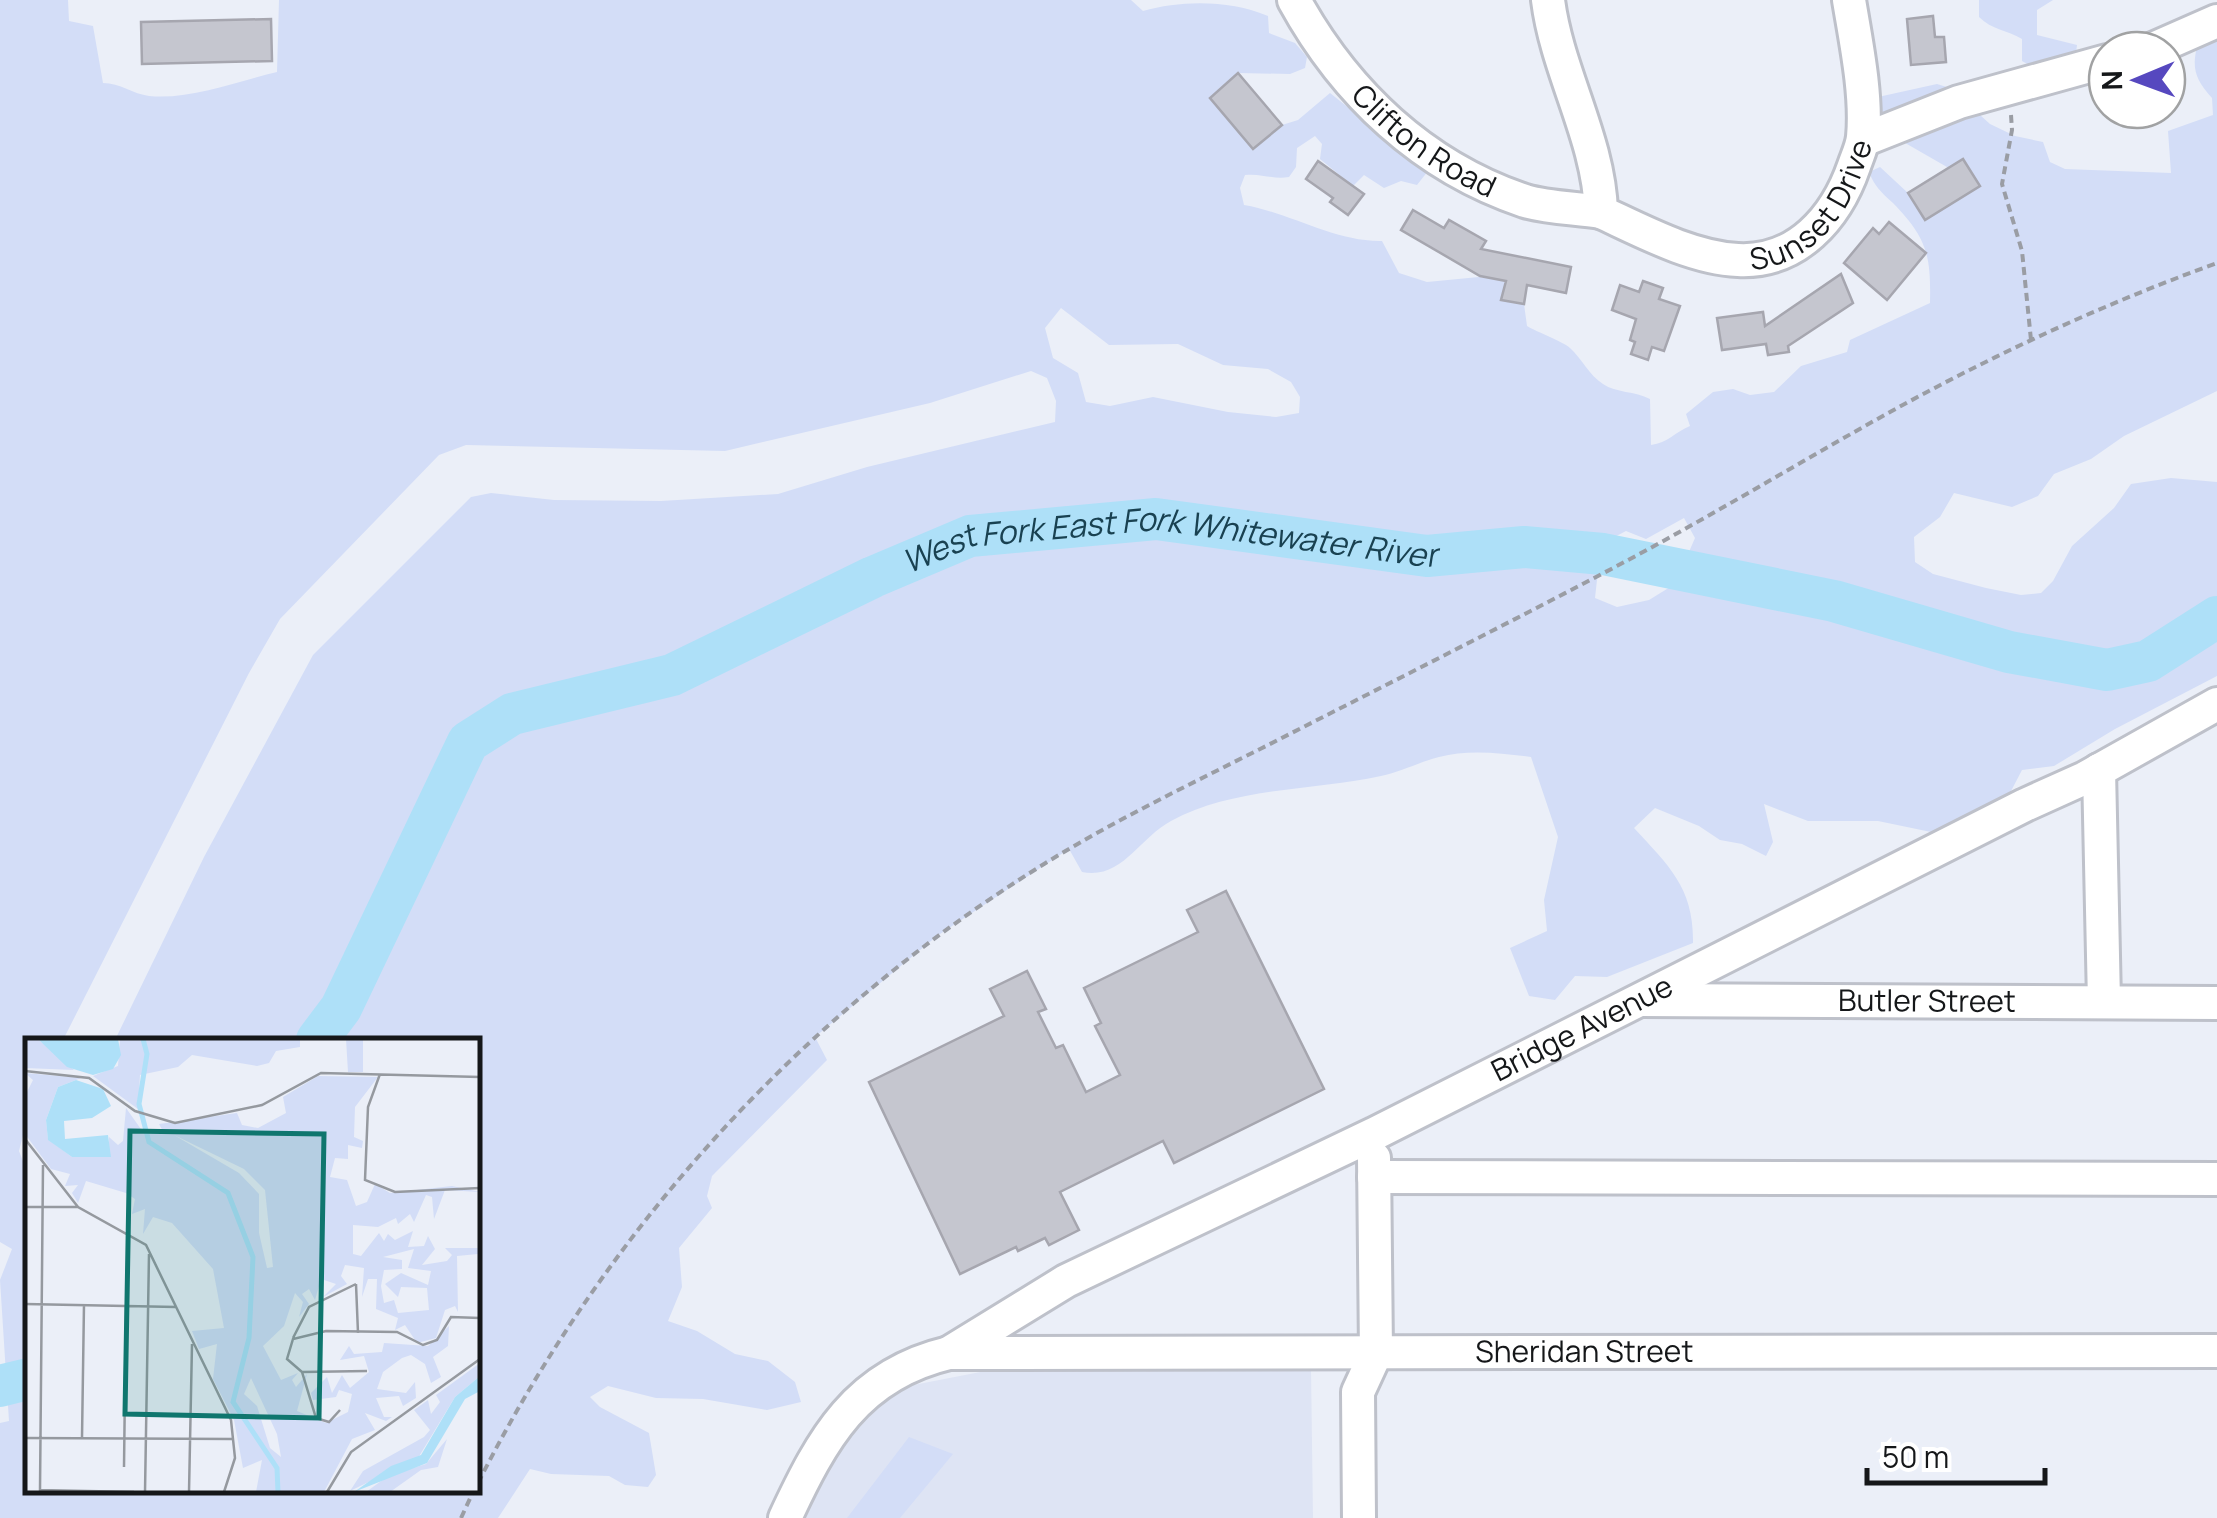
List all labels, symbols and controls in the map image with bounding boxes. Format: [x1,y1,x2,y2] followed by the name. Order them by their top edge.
[2087,30,2187,130] north arrow
[2092,70,2130,91] text: N
[1343,75,1503,206] street label: Clifton Road
[1747,134,1881,279] street label: Sunset Drive
[895,496,1444,583] water label: West Fork East Fork Whitewater River
[1484,964,1679,1090] street label: Bridge Avenue
[1838,979,2016,1021] street label: Butler Street
[25,1038,480,1493] inset map
[1475,1330,1693,1371] street label: Sheridan Street
[1867,1423,2044,1485] scale bar
[1882,1436,1949,1477] text: 50 m

